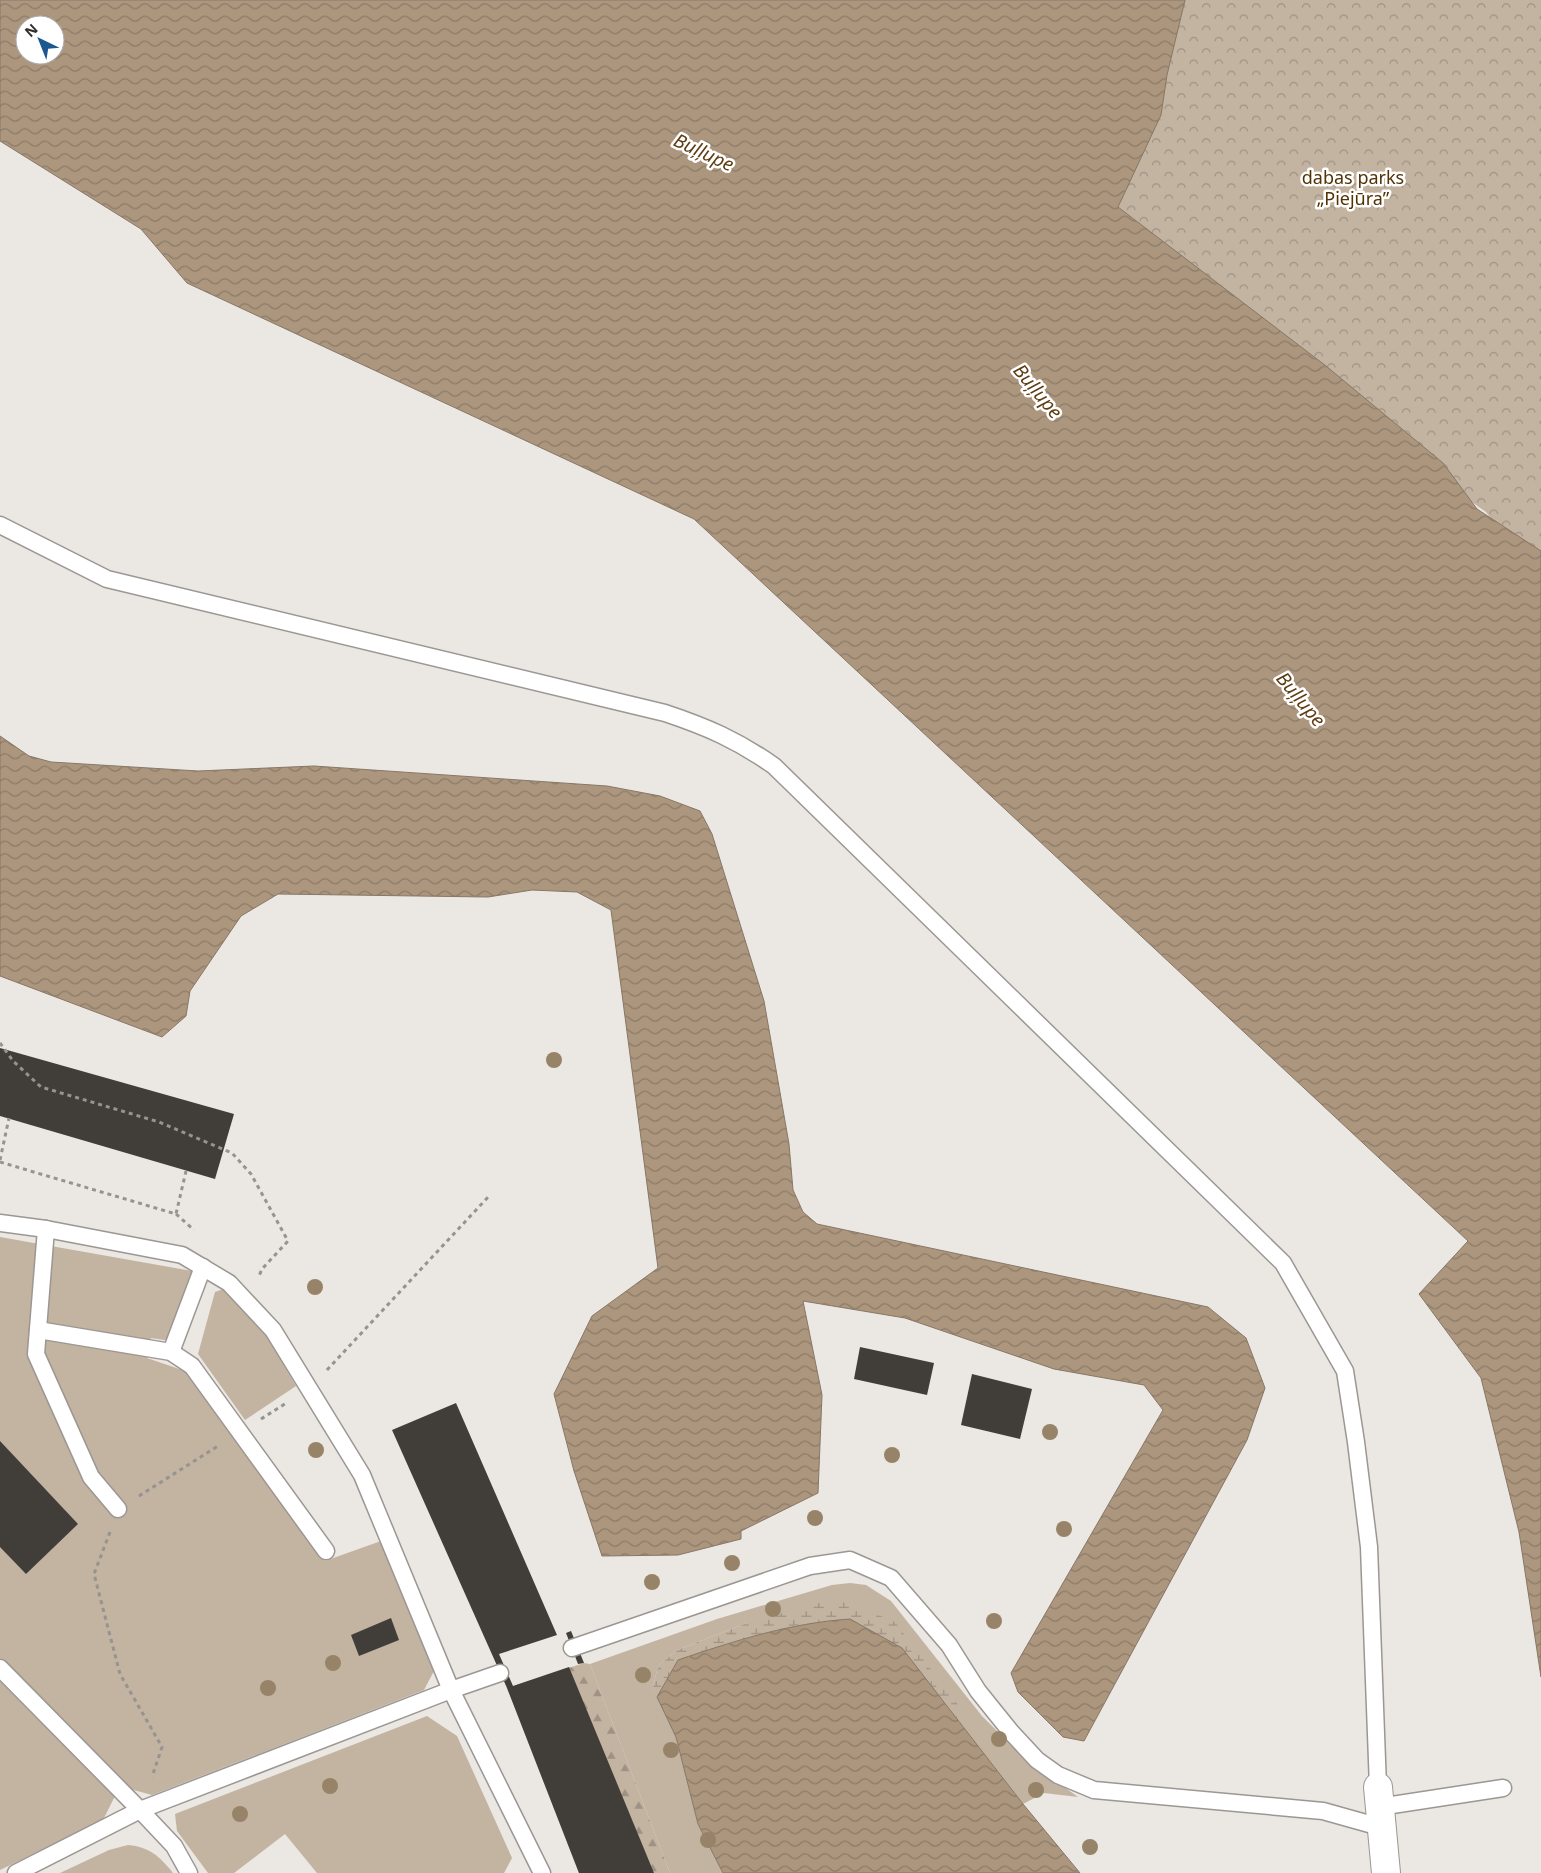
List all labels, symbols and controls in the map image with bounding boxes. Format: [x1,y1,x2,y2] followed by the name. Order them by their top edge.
[15,15,65,65] north arrow
[20,19,41,41] text: N
[670,127,738,177] water label: Buļļupe
[1302,165,1404,210] park label: dabas parks „Piejūra”
[1008,358,1068,424] water label: Buļļupe
[1271,666,1331,732] water label: Buļļupe

